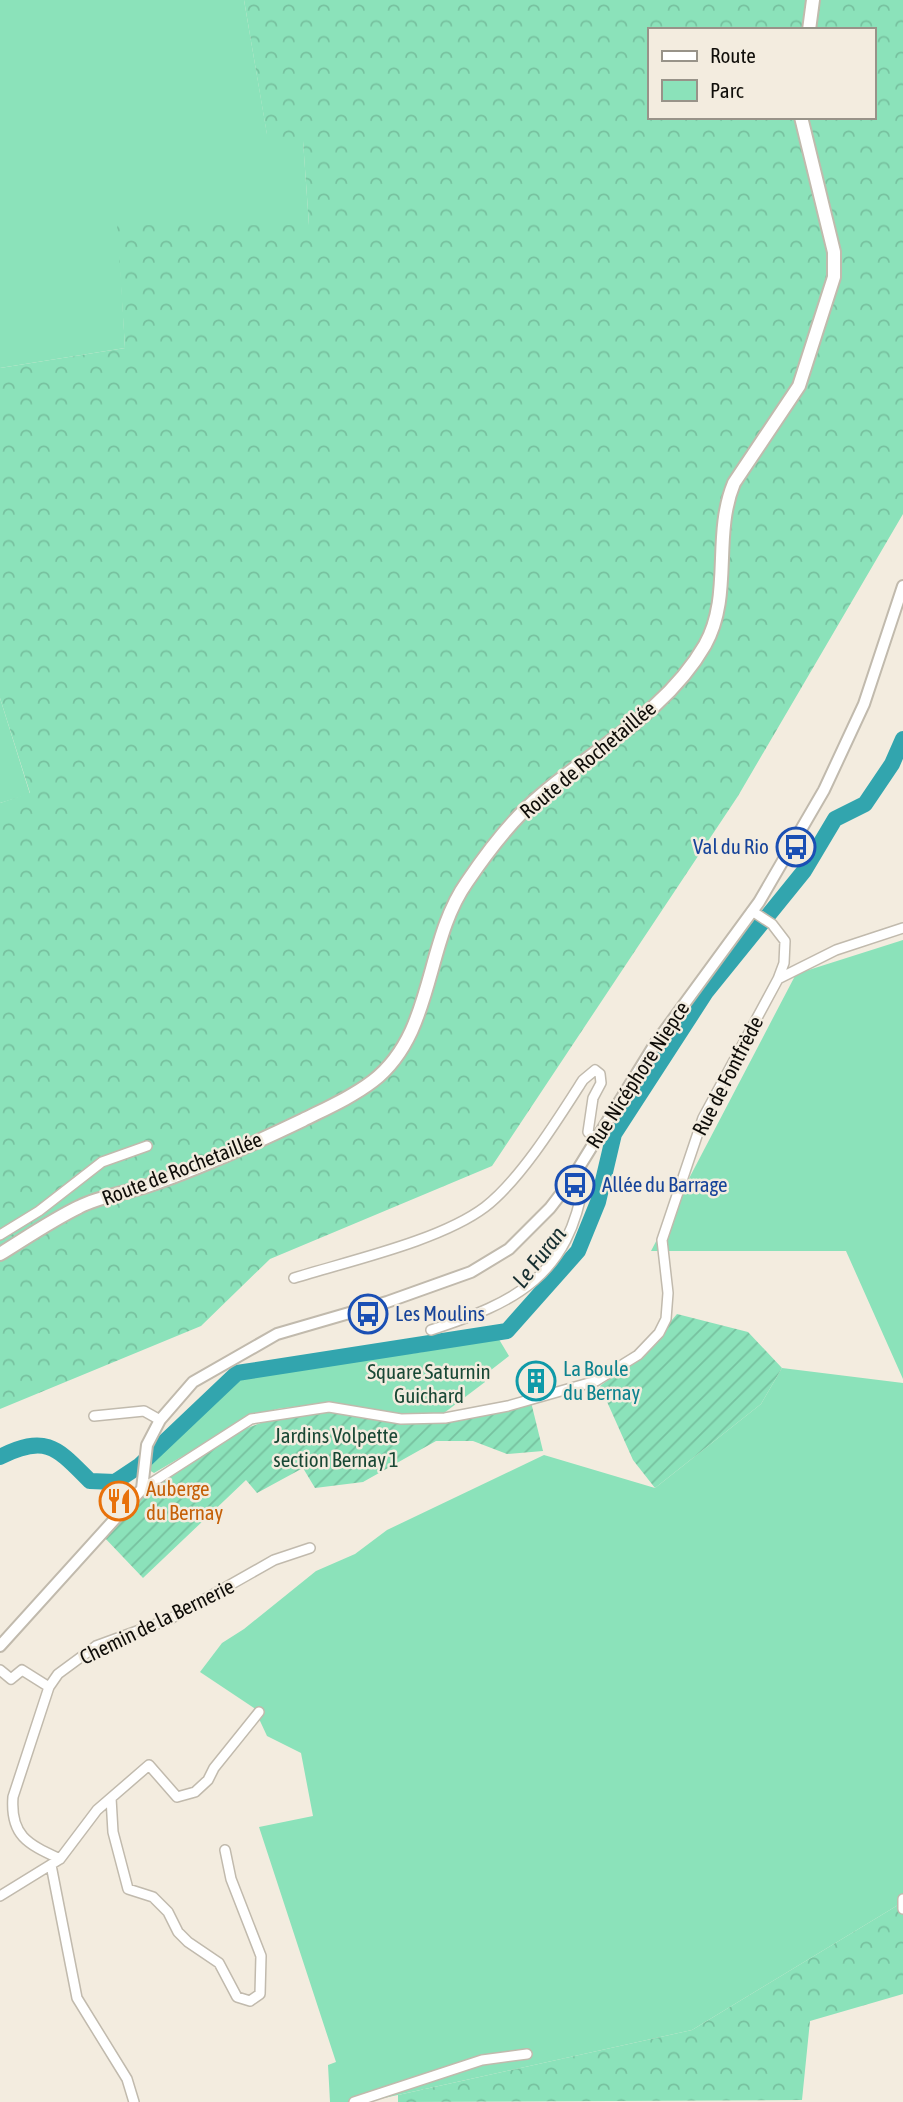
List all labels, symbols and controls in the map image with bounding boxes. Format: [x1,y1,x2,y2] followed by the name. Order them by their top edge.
[648,28,875,119] legend
[710,43,756,67] text: Route
[710,78,744,102] text: Parc
[515,696,660,823] street label: Route de Rochetaillée
[775,826,817,868] bus stop icon: Val du Rio
[693,834,769,858] place label: Val du Rio
[581,997,694,1152] street label: Rue Nicéphore Niepce
[687,1012,767,1139] street label: Rue de Fontfrède
[98,1126,265,1210] street label: Route de Rochetaillée
[554,1164,596,1206] bus stop icon: Allée du Barrage
[602,1172,728,1196] place label: Allée du Barrage
[507,1221,571,1293] water label: Le Furan
[347,1293,389,1335] bus stop icon: Les Moulins
[395,1301,485,1325] place label: Les Moulins
[563,1356,641,1404] place label: La Boule du Bernay
[367,1359,491,1407] park label: Square Saturnin Guichard
[515,1360,557,1402] building icon: La Boule du Bernay
[273,1423,399,1471] park label: Jardins Volpette section Bernay 1
[146,1476,224,1524] place label: Auberge du Bernay
[98,1480,140,1522] restaurant icon: Auberge du Bernay
[75,1573,238,1669] street label: Chemin de la Bernerie

